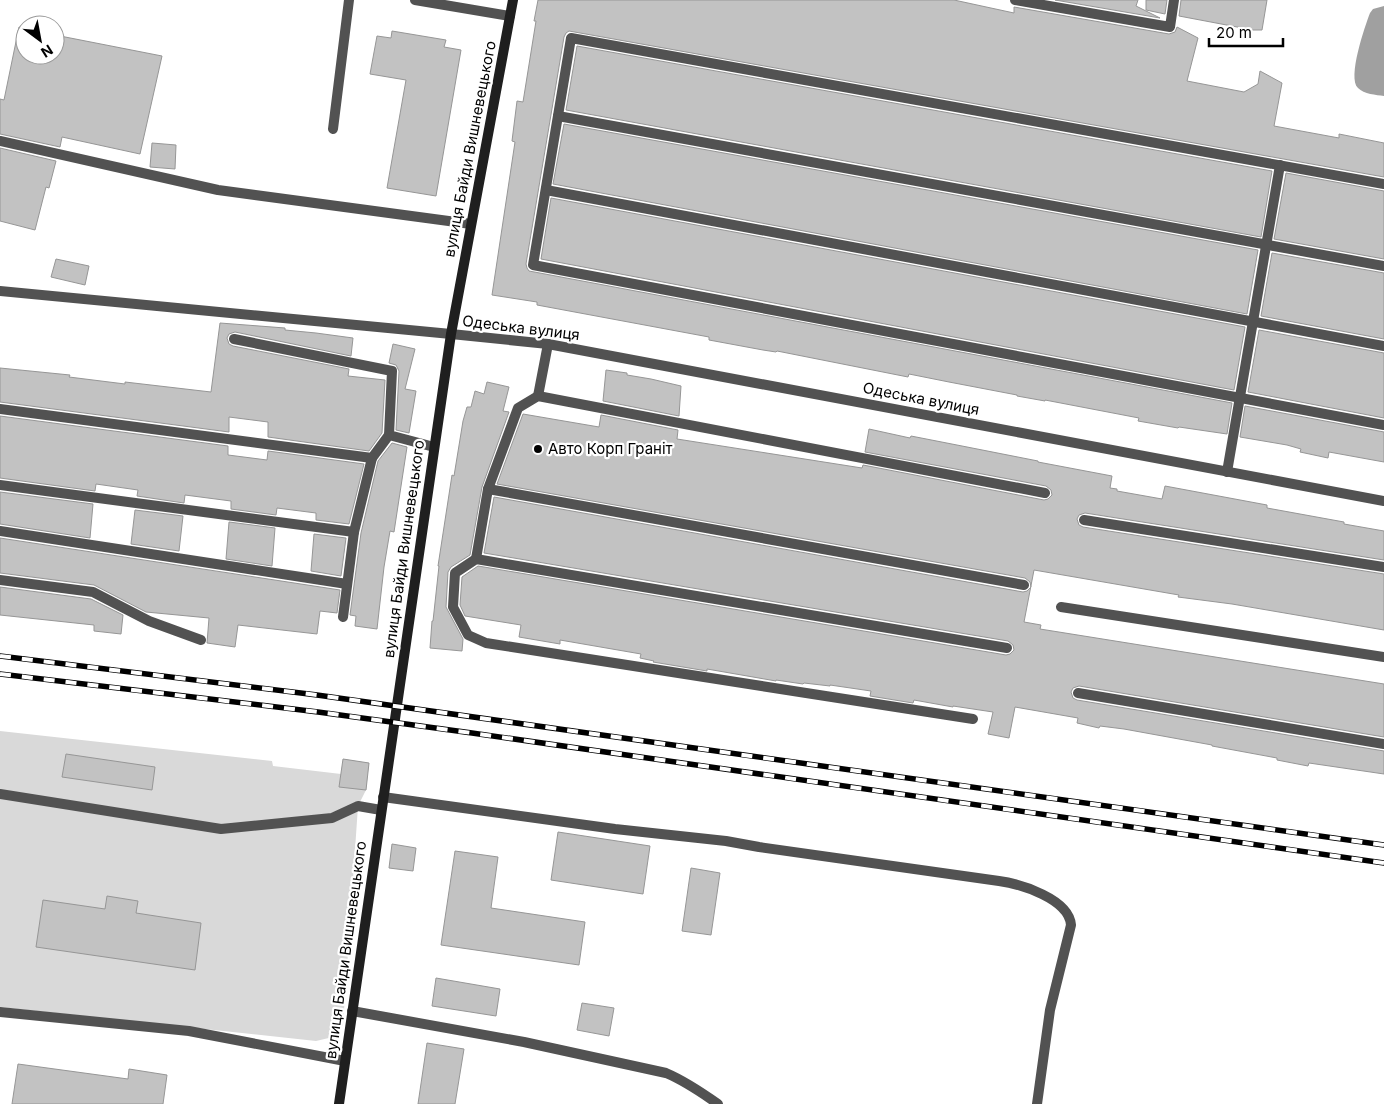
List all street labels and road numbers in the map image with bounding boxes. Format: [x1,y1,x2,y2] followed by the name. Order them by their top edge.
[439,39,500,259] street label: вулиця Байди Вишневецького
[461,311,581,344] street label: Одеська вулиця
[861,378,981,419] street label: Одеська вулиця
[379,439,428,659] street label: вулиця Байди Вишневецького
[321,840,370,1060] street label: вулиця Байди Вишневецького

